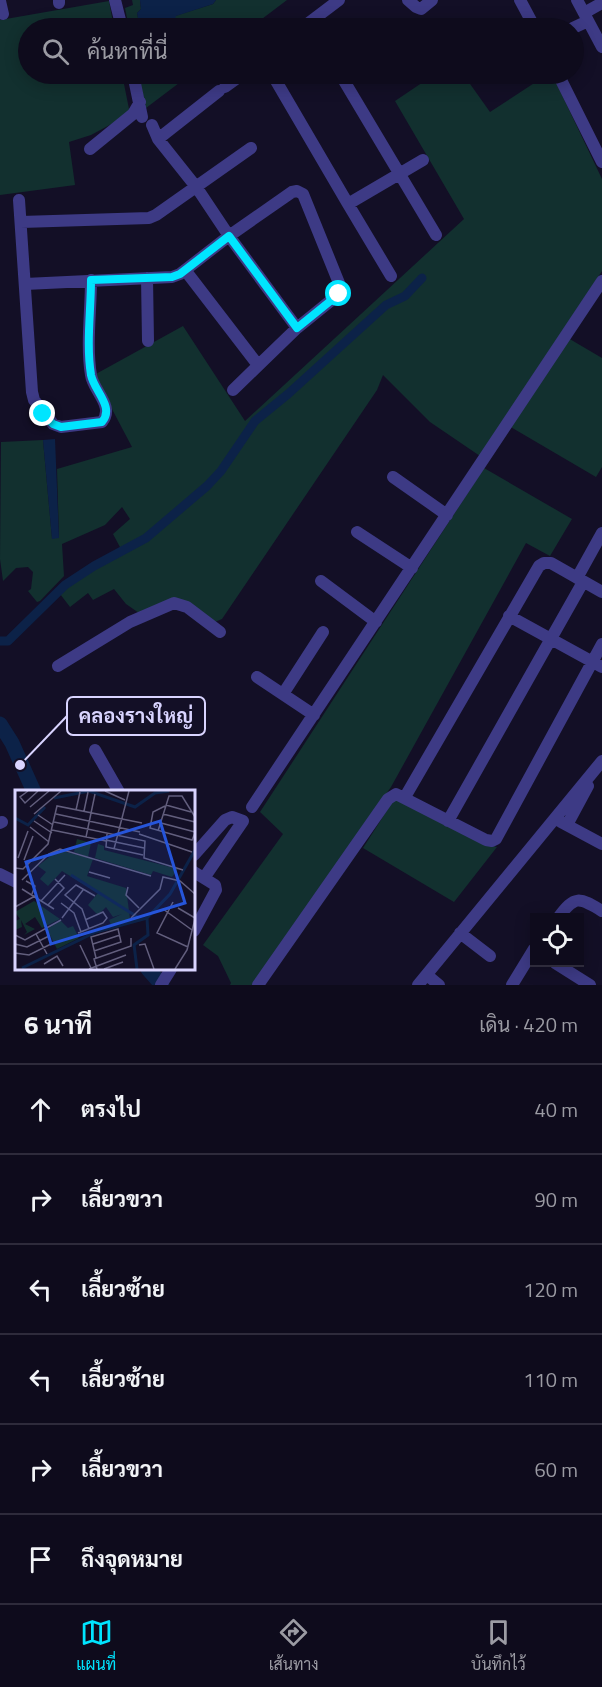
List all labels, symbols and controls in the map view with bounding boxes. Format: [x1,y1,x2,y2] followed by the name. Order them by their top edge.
[18,18,584,84] search box
[87,34,167,68] text: ค้นหาที่นี่
[39,35,72,68] icon: search
[325,280,351,306] route start
[29,400,55,426] route end
[67,697,205,735] callout: คลองรางใหญ่
[79,700,193,731] text: คลองรางใหญ่
[15,790,195,970] inset map
[530,913,584,967] map controls
[530,913,584,967] button: locate
[24,1005,92,1044] text: 6 นาที
[479,1009,578,1040] text: เดิน · 420 m
[81,1092,141,1126] text: ตรงไป
[24,1093,57,1126] icon: ahead
[534,1094,578,1125] text: 40 m
[81,1182,163,1216] text: เลี้ยวขวา
[24,1183,57,1216] icon: right
[534,1184,578,1215] text: 90 m
[81,1272,165,1306] text: เลี้ยวซ้าย
[24,1273,57,1306] icon: left
[523,1274,578,1305] text: 120 m
[81,1362,165,1396] text: เลี้ยวซ้าย
[24,1363,57,1396] icon: left
[523,1364,578,1395] text: 110 m
[81,1452,163,1486] text: เลี้ยวขวา
[24,1453,57,1486] icon: right
[534,1454,578,1485] text: 60 m
[81,1542,183,1576] text: ถึงจุดหมาย
[24,1543,57,1576] icon: arrive
[76,1616,116,1676] tab: แผนที่
[269,1616,319,1676] tab: เส้นทาง
[471,1616,526,1676] tab: บันทึกไว้

